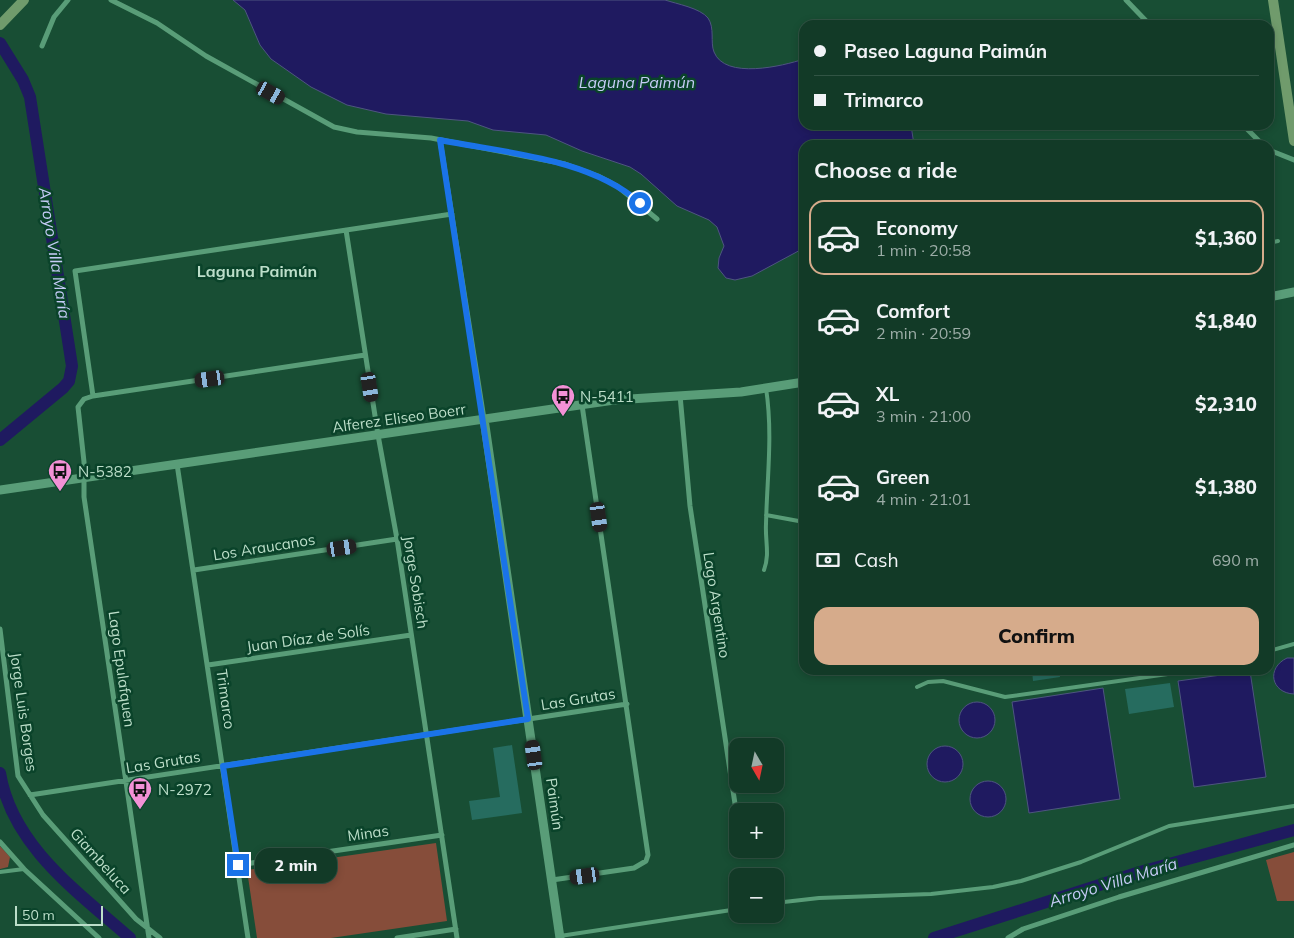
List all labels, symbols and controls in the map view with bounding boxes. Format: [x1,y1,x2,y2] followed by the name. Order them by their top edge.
[844,39,1047,63] text: Paseo Laguna Paimún
[579,72,695,92] water label: Laguna Paimún
[254,79,287,107] car
[844,88,924,112] text: Trimarco
[814,156,957,184] text: Choose a ride
[35,185,75,321] water label: Arroyo Villa María
[629,192,651,214] route start
[816,215,861,260] icon: car
[876,216,958,240] text: Economy
[1195,226,1257,250] text: $1,360
[876,240,971,260] text: 1 min · 20:58
[197,261,317,281] district label: Laguna Paimún
[816,298,861,343] icon: car
[876,299,950,323] text: Comfort
[1195,309,1257,333] text: $1,840
[876,323,971,343] text: 2 min · 20:59
[194,369,225,389] car
[360,371,379,403] car
[816,381,861,426] icon: car
[876,382,899,406] text: XL
[550,383,576,417] bus stop icon: N-5411
[580,387,634,406] place label: N-5411
[1195,392,1257,416] text: $2,310
[331,399,468,437] street label: Alferez Eliseo Boerr
[876,406,971,426] text: 3 min · 21:00
[47,458,73,492] bus stop icon: N-5382
[78,462,132,481] place label: N-5382
[816,464,861,509] icon: car
[876,465,930,489] text: Green
[1195,475,1257,499] text: $1,380
[876,489,971,509] text: 4 min · 21:01
[589,501,608,533] car
[212,530,316,564] street label: Los Araucanos
[399,534,433,630] street label: Jorge Sobisch
[326,538,357,558] car
[814,546,842,574] icon: cash
[854,548,899,572] text: Cash
[1212,550,1259,570] text: 690 m
[699,551,735,659] street label: Lago Argentino
[814,607,1259,665] button: Confirm
[104,610,140,728] street label: Lago Epulafquen
[245,620,371,656] street label: Juan Díaz de Solís
[6,651,42,773] street label: Jorge Luis Borges
[212,668,240,730] street label: Trimarco
[539,684,617,714] street label: Las Grutas
[729,738,784,792] north arrow
[729,738,784,923] map controls
[524,739,543,771] car
[124,747,202,777] street label: Las Grutas
[127,776,153,810] bus stop icon: N-2972
[542,777,568,831] street label: Paimún
[158,780,212,799] place label: N-2972
[729,803,784,858] button: +
[346,821,390,845] street label: Minas
[66,824,136,898] street label: Giambeluca
[256,848,338,882] callout: 2 min
[1046,853,1180,911] water label: Arroyo Villa María
[227,854,249,876] route end
[275,855,317,875] text: 2 min
[569,866,600,886] car
[729,868,784,923] button: −
[15,903,102,926] scale bar
[22,906,55,924] text: 50 m

